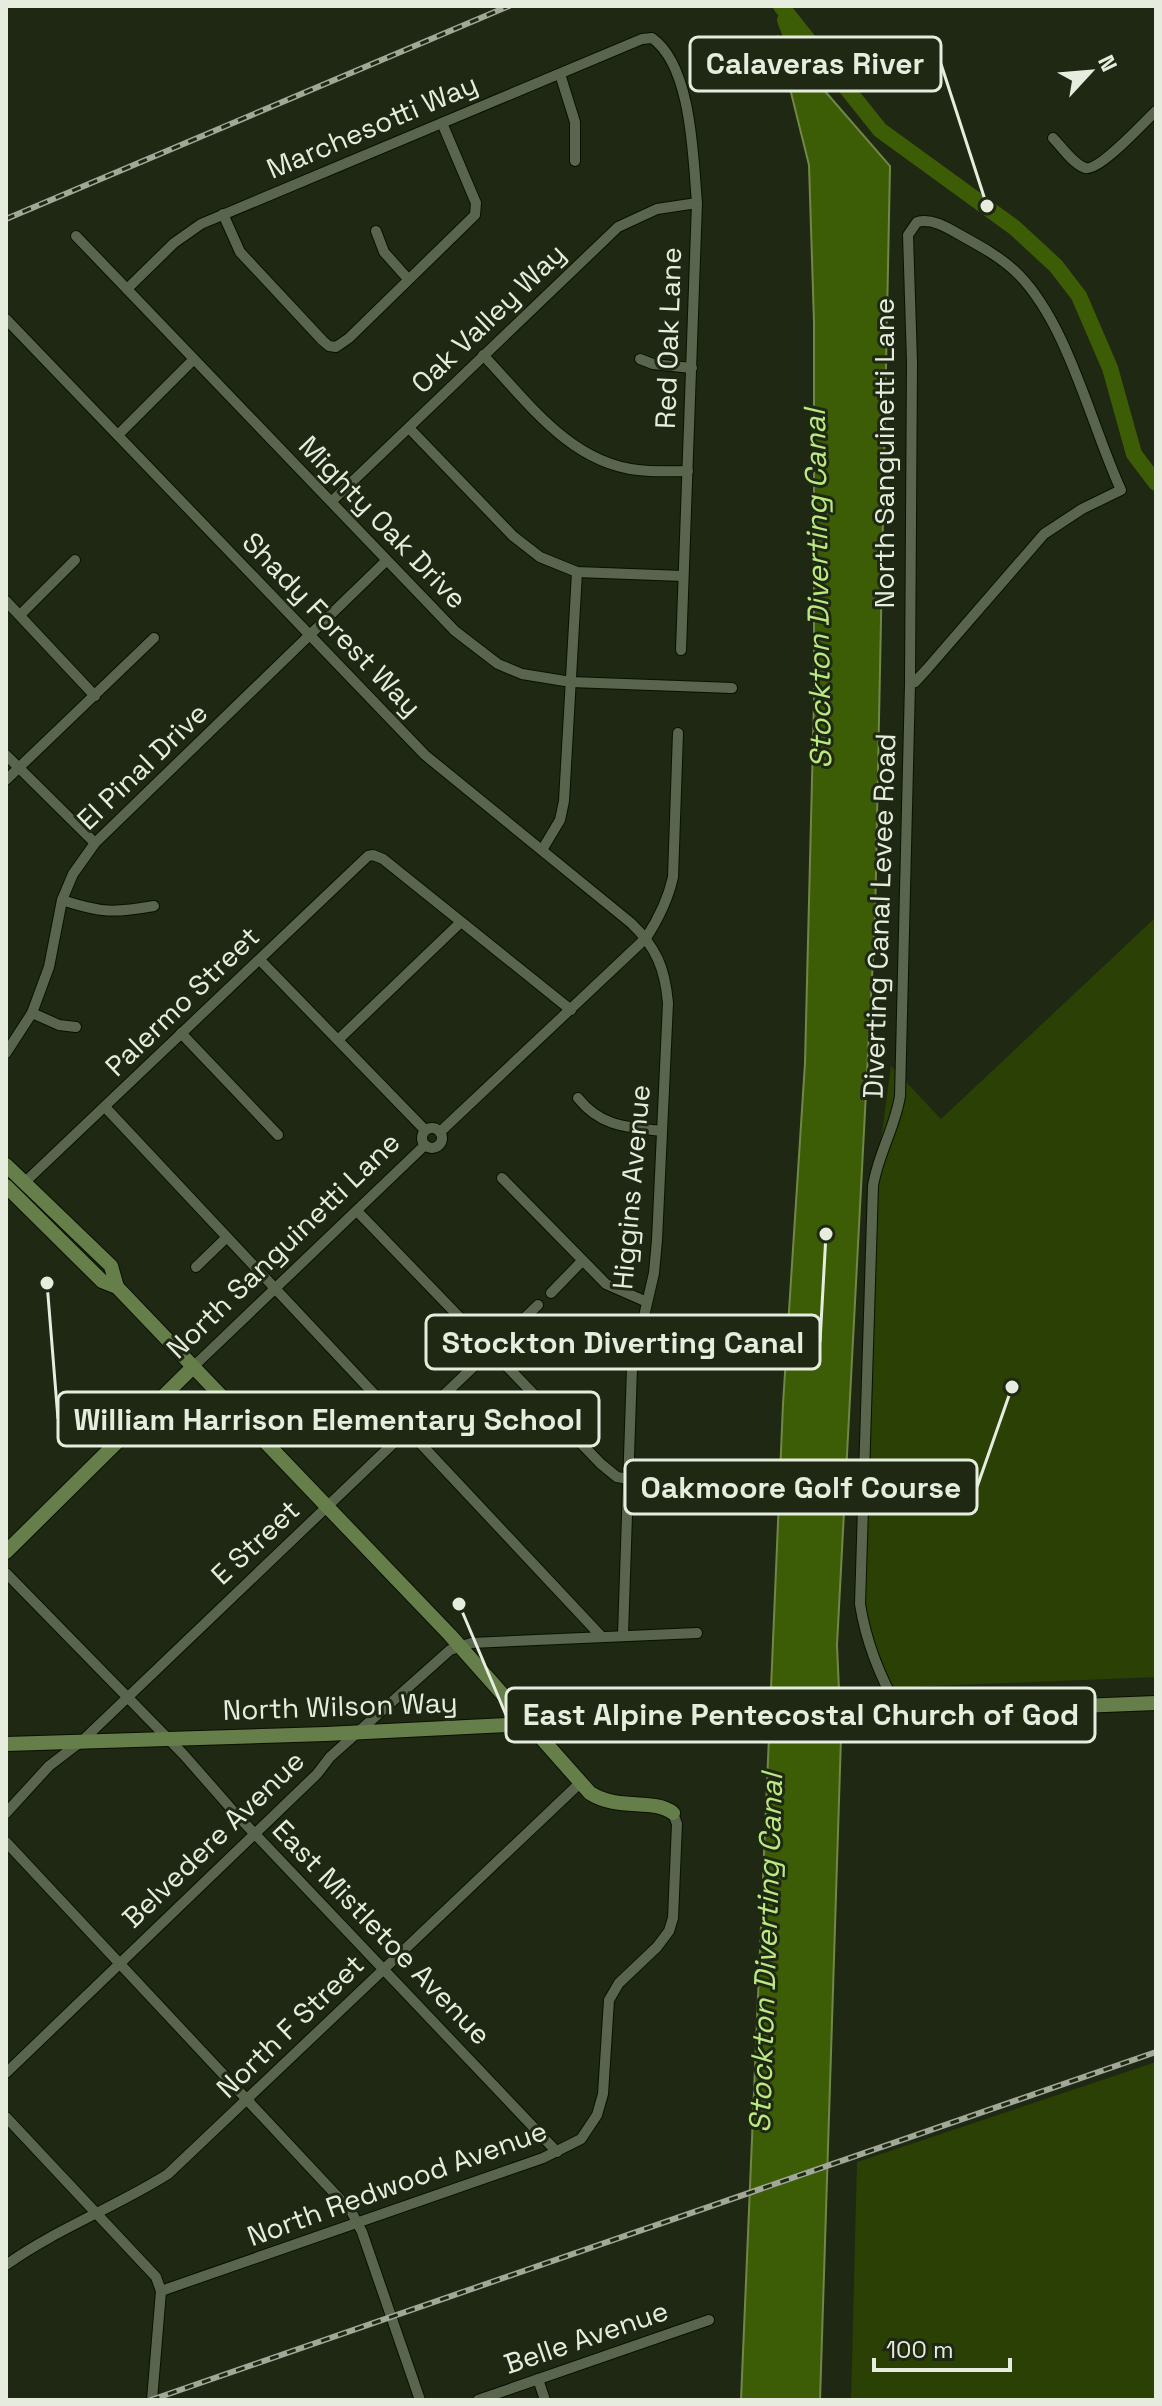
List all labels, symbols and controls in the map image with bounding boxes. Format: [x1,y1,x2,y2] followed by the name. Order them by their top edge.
[1050,32,1130,112] north arrow
[690,37,941,91] callout: Calaveras River
[706,44,924,83] text: Calaveras River
[1092,50,1124,76] text: N
[261,65,483,187] street label: Marchesotti Way
[403,235,573,401] street label: Oak Valley Way
[647,247,689,429] street label: Red Oak Lane
[866,298,902,608] street label: North Sanguinetti Lane
[795,405,840,769] water label: Stockton Diverting Canal
[291,428,475,616] street label: Mighty Oak Drive
[235,524,429,724] street label: Shady Forest Way
[69,695,215,837] street label: El Pinal Drive
[855,733,903,1099] street label: Diverting Canal Levee Road
[97,918,267,1084] street label: Palermo Street
[604,1083,658,1291] street label: Higgins Avenue
[159,1124,407,1366] street label: North Sanguinetti Lane
[426,1315,820,1369] callout: Stockton Diverting Canal
[442,1323,804,1362] text: Stockton Diverting Canal
[58,1392,599,1446] callout: William Harrison Elementary School
[73,1400,583,1439] text: William Harrison Elementary School
[625,1460,977,1514] callout: Oakmoore Golf Course
[641,1468,961,1507] text: Oakmoore Golf Course
[203,1492,307,1592] street label: E Street
[222,1684,458,1728] street label: North Wilson Way
[506,1688,1095,1742] callout: East Alpine Pentecostal Church of God
[523,1695,1079,1734] text: East Alpine Pentecostal Church of God
[114,1743,312,1935] street label: Belvedere Avenue
[740,1769,791,2134] water label: Stockton Diverting Canal
[265,1812,499,2052] street label: East Mistletoe Avenue
[209,1947,371,2105] street label: North F Street
[242,2112,552,2254] street label: North Redwood Avenue
[499,2292,673,2382] street label: Belle Avenue
[874,2322,1010,2372] scale bar
[886,2334,954,2365] text: 100 m

